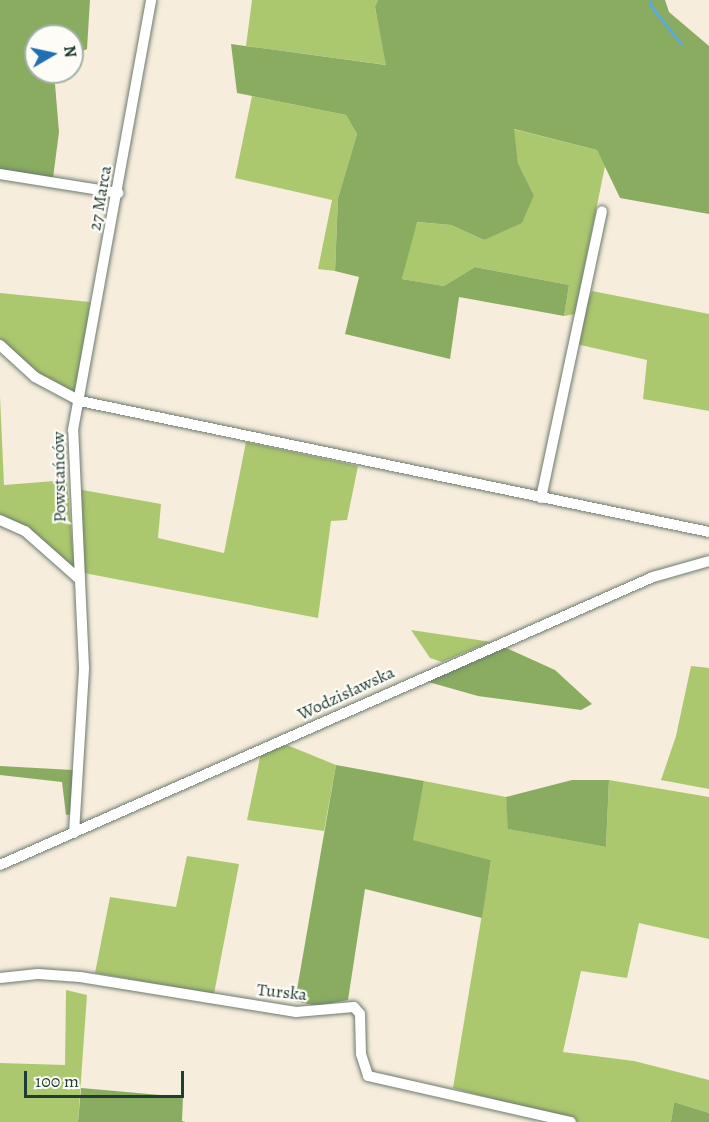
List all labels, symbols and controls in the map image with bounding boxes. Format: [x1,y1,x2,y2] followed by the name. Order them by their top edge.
[24,24,84,84] north arrow
[58,44,82,59] text: N
[84,164,116,232] street label: 27 Marca
[47,431,71,523] street label: Powstańców
[294,661,398,725] street label: Wodzisławska
[256,979,308,1005] street label: Turska
[27,1059,188,1097] scale bar
[35,1069,79,1093] text: 100 m

